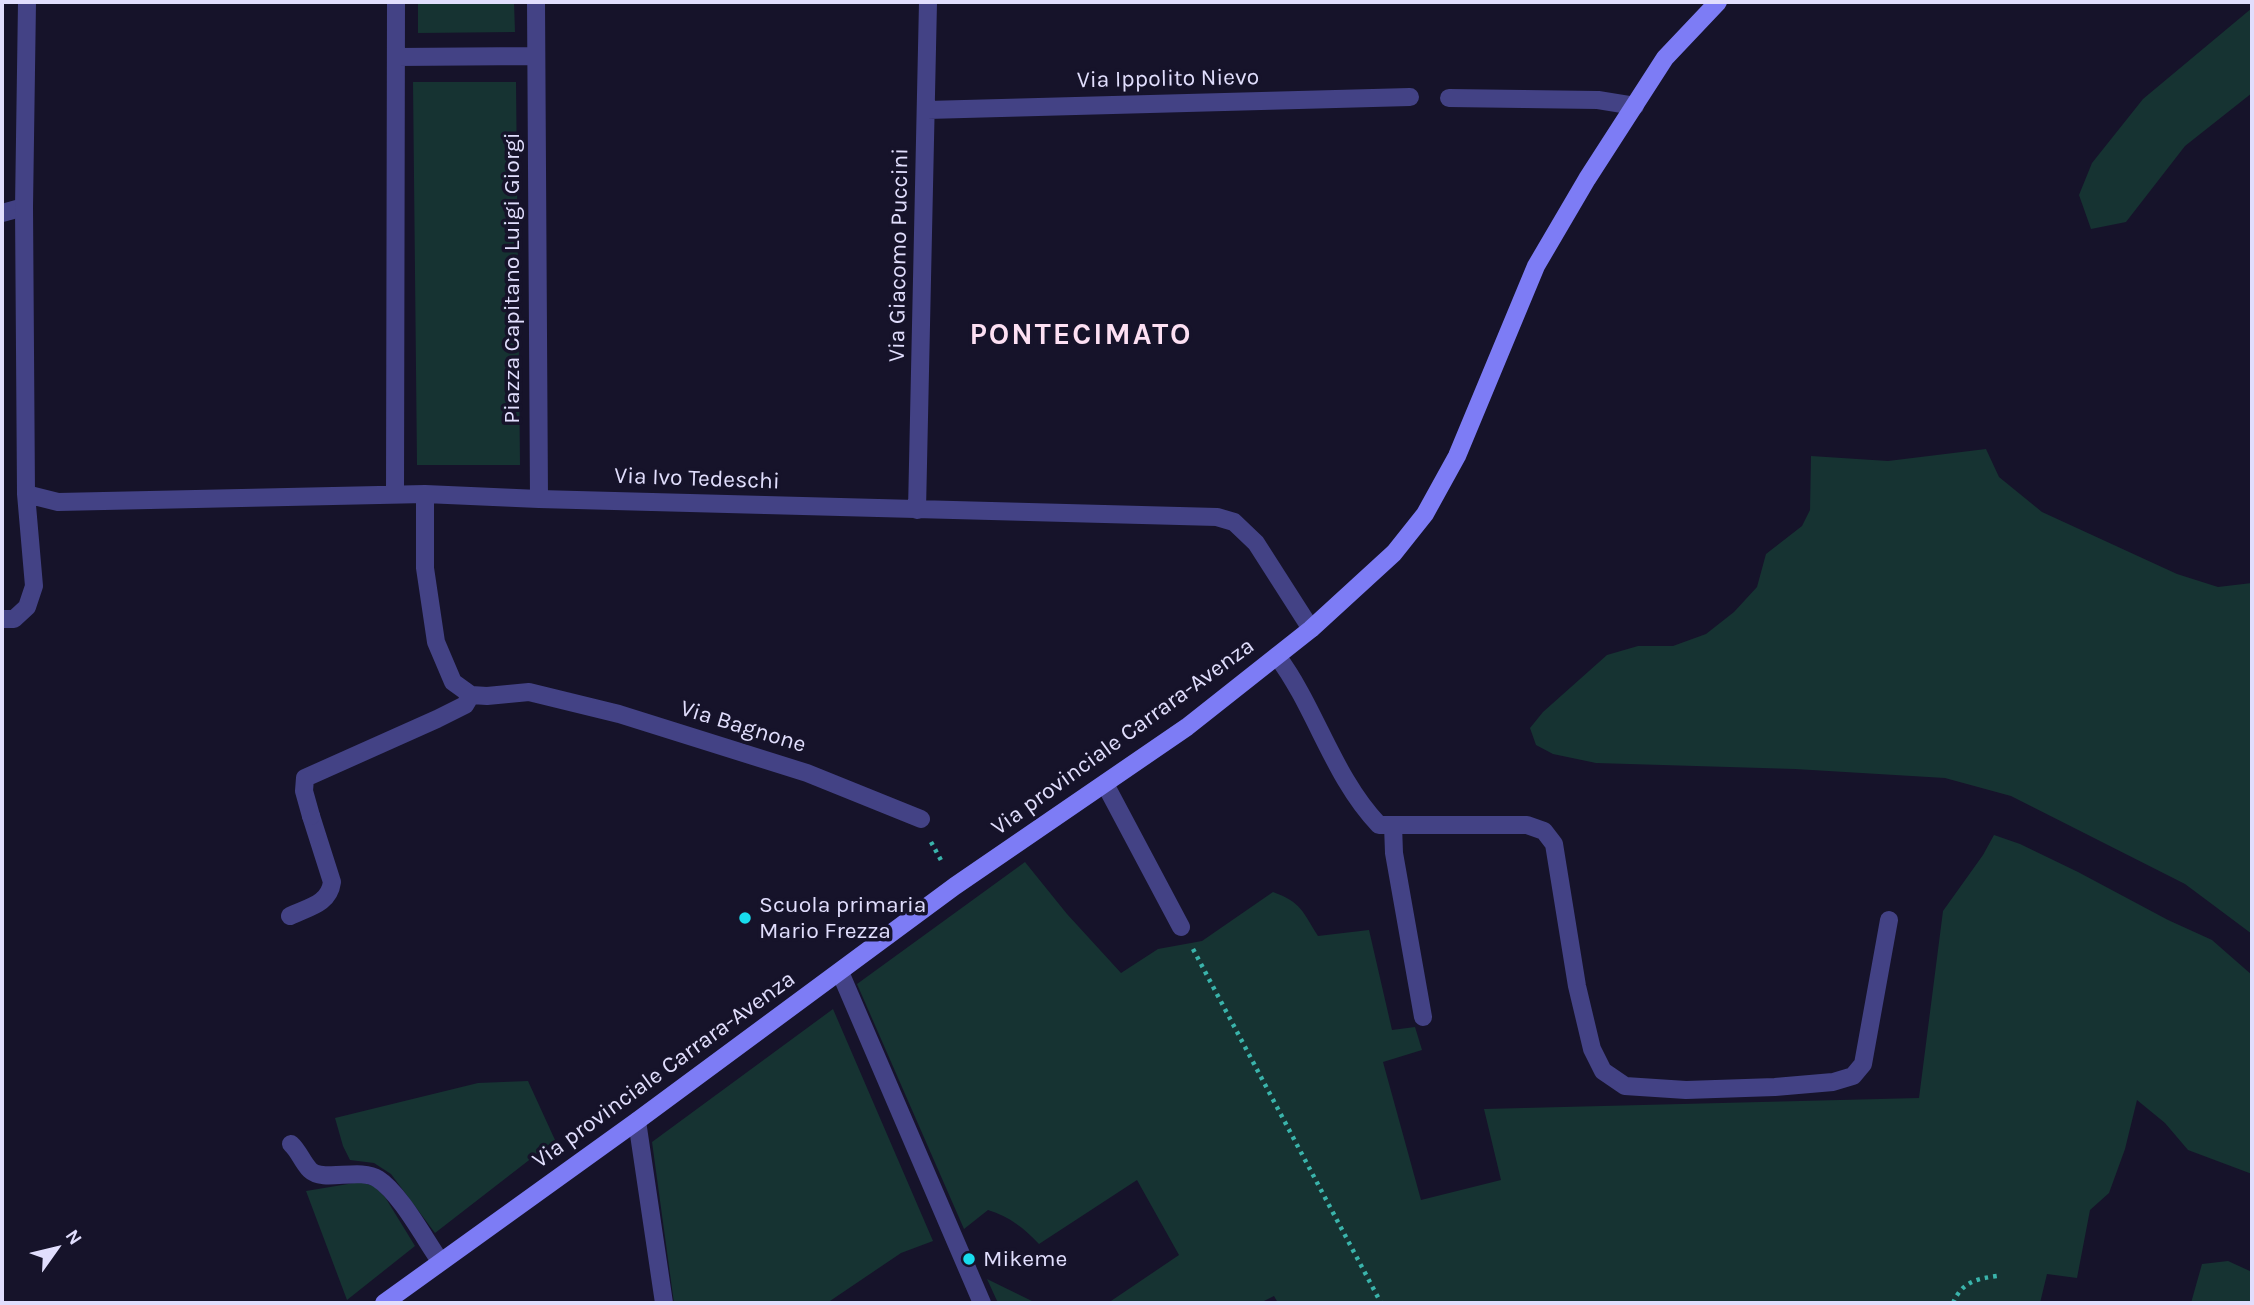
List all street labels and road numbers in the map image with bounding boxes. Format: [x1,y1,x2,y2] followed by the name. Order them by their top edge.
[1077,64,1259,94] street label: Via Ippolito Nievo
[498,132,526,424] street label: Piazza Capitano Luigi Giorgi
[883,148,915,362] street label: Via Giacomo Puccini
[614,462,780,496] street label: Via Ivo Tedeschi
[986,632,1260,842] street label: Via provinciale Carrara-Avenza
[677,695,809,759] street label: Via Bagnone
[527,965,801,1175] street label: Via provinciale Carrara-Avenza

